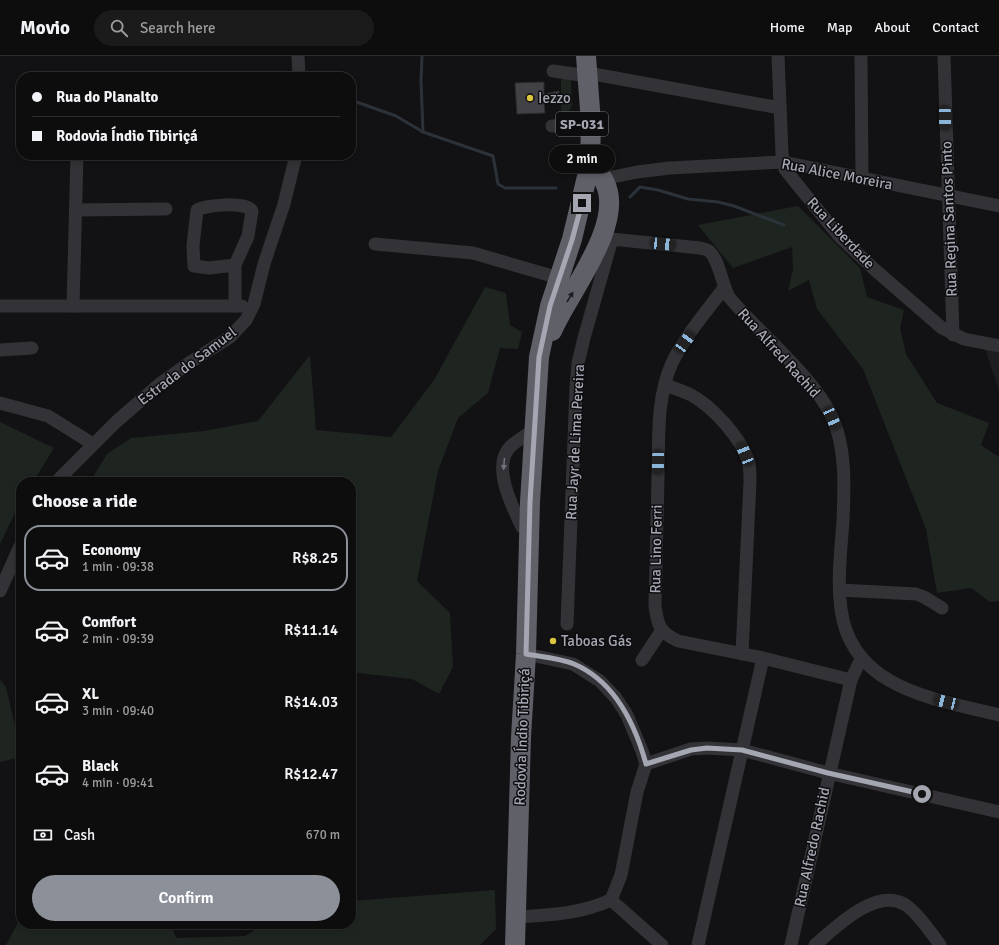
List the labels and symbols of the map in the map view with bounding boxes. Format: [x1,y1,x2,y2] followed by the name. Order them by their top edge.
[538,89,571,107] place label: Iezzo
[525,93,535,103] marker: Iezzo
[939,106,951,130] car
[556,112,608,136] road number: SP-031
[937,141,961,297] street label: Rua Regina Santos Pinto
[549,145,615,173] callout: 2 min
[780,154,894,194] street label: Rua Alice Moreira
[573,194,591,212] route end
[803,194,879,272] street label: Rua Liberdade
[651,237,675,251] car
[566,292,574,302] one-way arrow
[734,305,824,401] street label: Rua Alfred Rachid
[134,323,240,409] street label: Estrada do Samuel
[673,329,697,355] car
[562,364,588,520] street label: Rua Jayr de Lima Pereira
[822,405,842,431] car
[735,441,755,467] car
[652,450,664,474] car
[500,458,507,470] one-way arrow
[646,504,666,594] street label: Rua Lino Ferri
[561,632,632,650] place label: Taboas Gás
[548,636,558,646] marker: Taboas Gás
[510,668,533,806] street label: Rodovia Índio Tibiriçá
[933,693,959,711] car
[791,785,833,908] street label: Rua Alfredo Rachid
[913,785,931,803] route start

